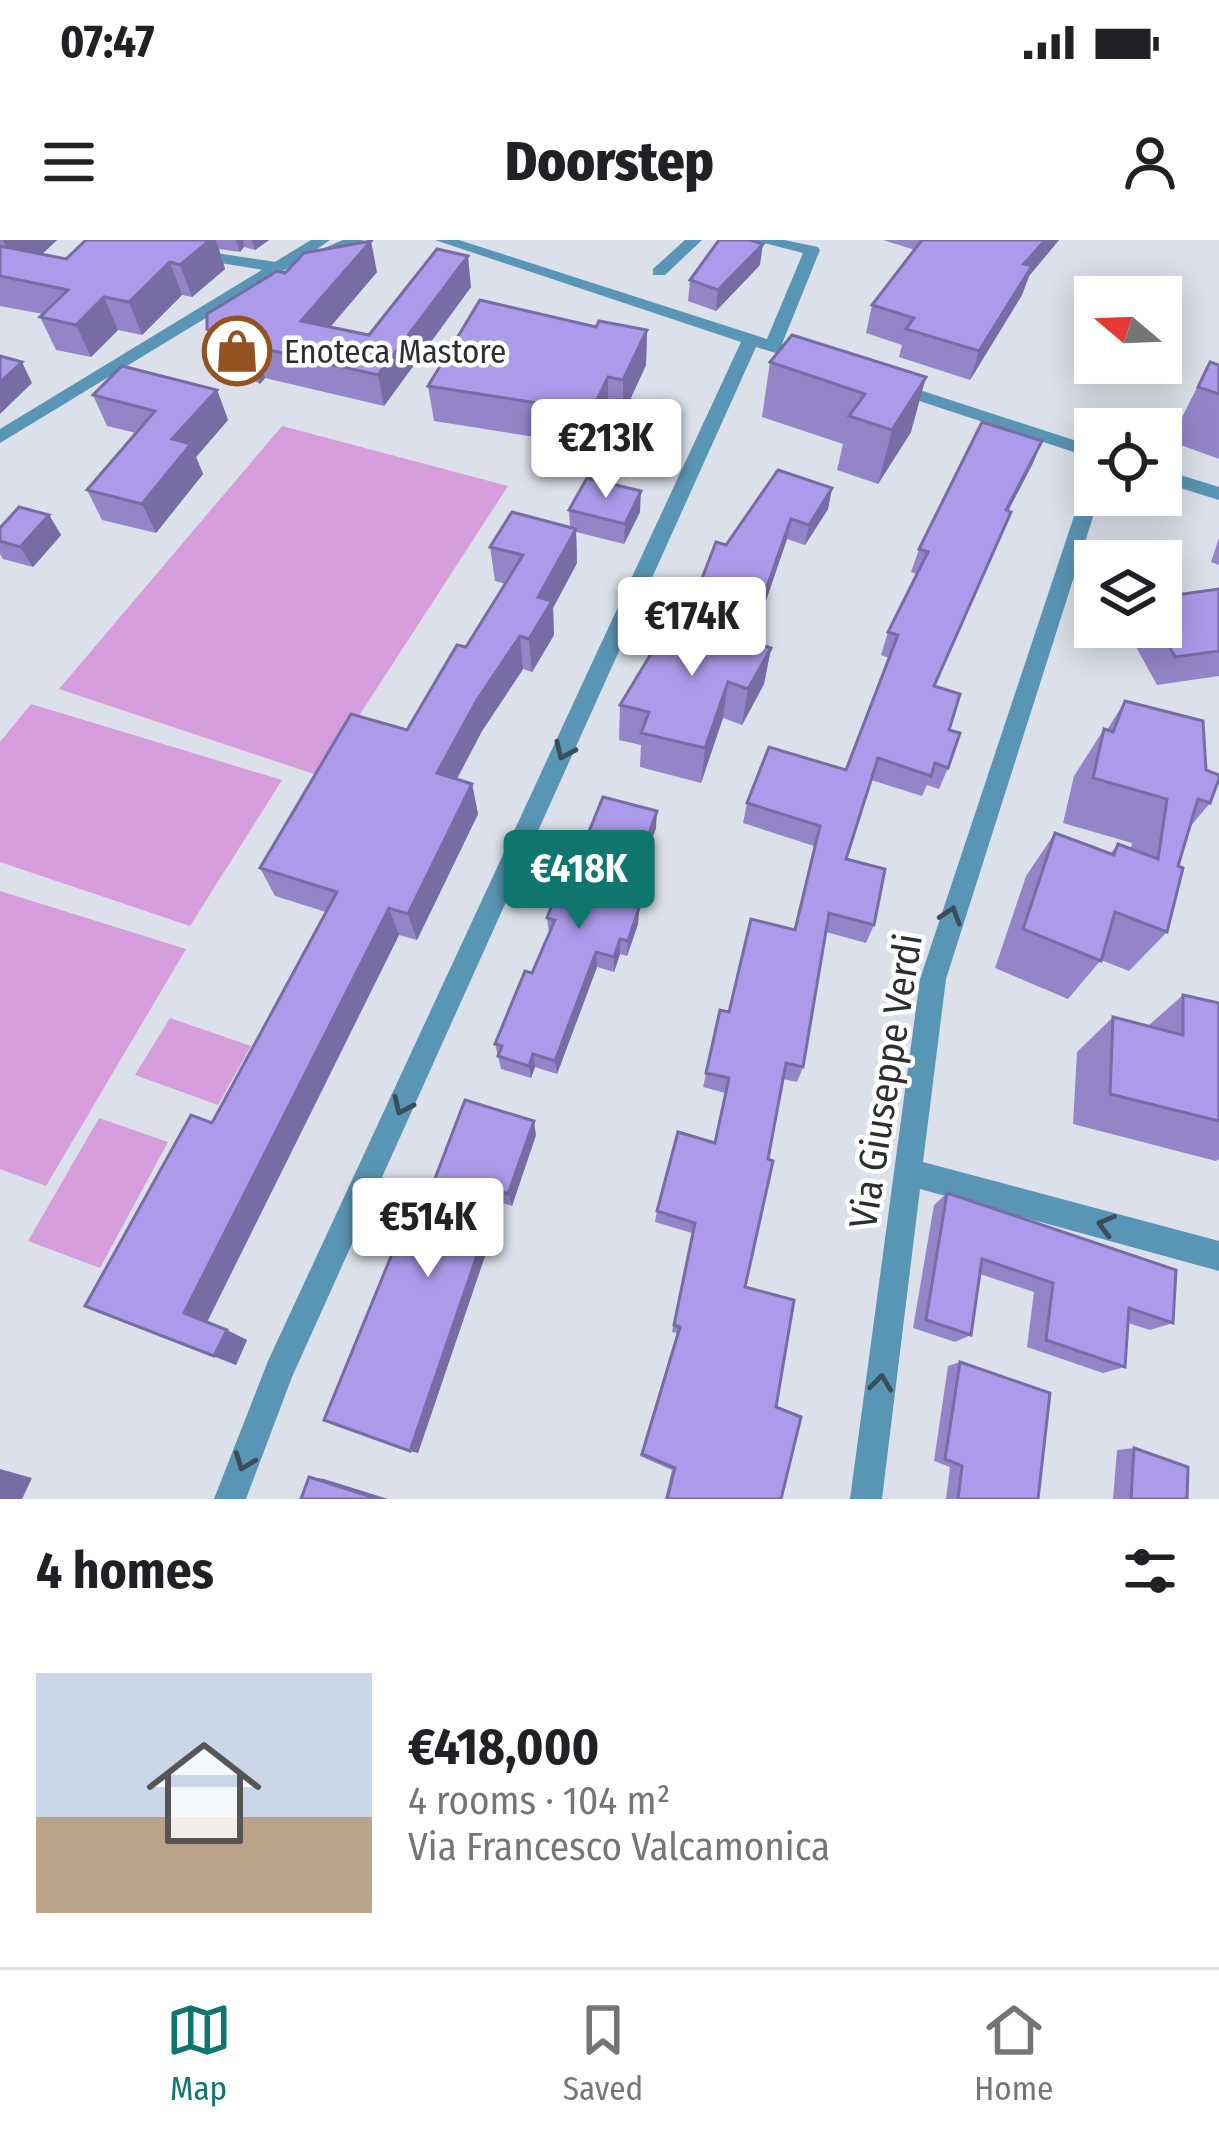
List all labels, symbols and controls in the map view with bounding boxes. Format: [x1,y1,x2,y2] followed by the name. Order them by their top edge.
[60,15,154,69] text: 07:47
[36,129,102,195] icon: menu
[1117,129,1183,195] icon: person
[505,130,714,194] text: Doorstep
[1074,276,1182,384] north arrow
[1074,276,1182,648] map controls
[202,316,272,386] shop icon: Enoteca Mastore
[284,332,506,372] place label: Enoteca Mastore
[522,399,690,501] pin: €213K
[1074,408,1182,516] button: locate
[558,415,654,461] text: €213K
[1074,540,1182,648] button: layers
[608,577,776,679] pin: €174K
[645,593,739,639] text: €174K
[555,739,578,760] one-way arrow
[495,830,663,932] pin: €418K
[531,846,627,892] text: €418K
[937,906,961,927] one-way arrow
[840,931,932,1232] street label: Via Giuseppe Verdi
[393,1093,416,1115] one-way arrow
[344,1178,512,1280] pin: €514K
[379,1194,477,1240] text: €514K
[1096,1215,1117,1240] one-way arrow
[867,1373,893,1393] one-way arrow
[234,1450,259,1471] one-way arrow
[1117,1538,1183,1604] icon: filters
[36,1540,214,1602] text: 4 homes
[408,1716,599,1778] text: €418,000
[132,1721,276,1865] icon: home
[408,1778,670,1824] text: 4 rooms · 104 m²
[408,1824,830,1870] text: Via Francesco Valcamonica
[166,1997,232,2109] tab: Map
[563,1997,643,2109] tab: Saved
[974,1997,1053,2109] tab: Home

